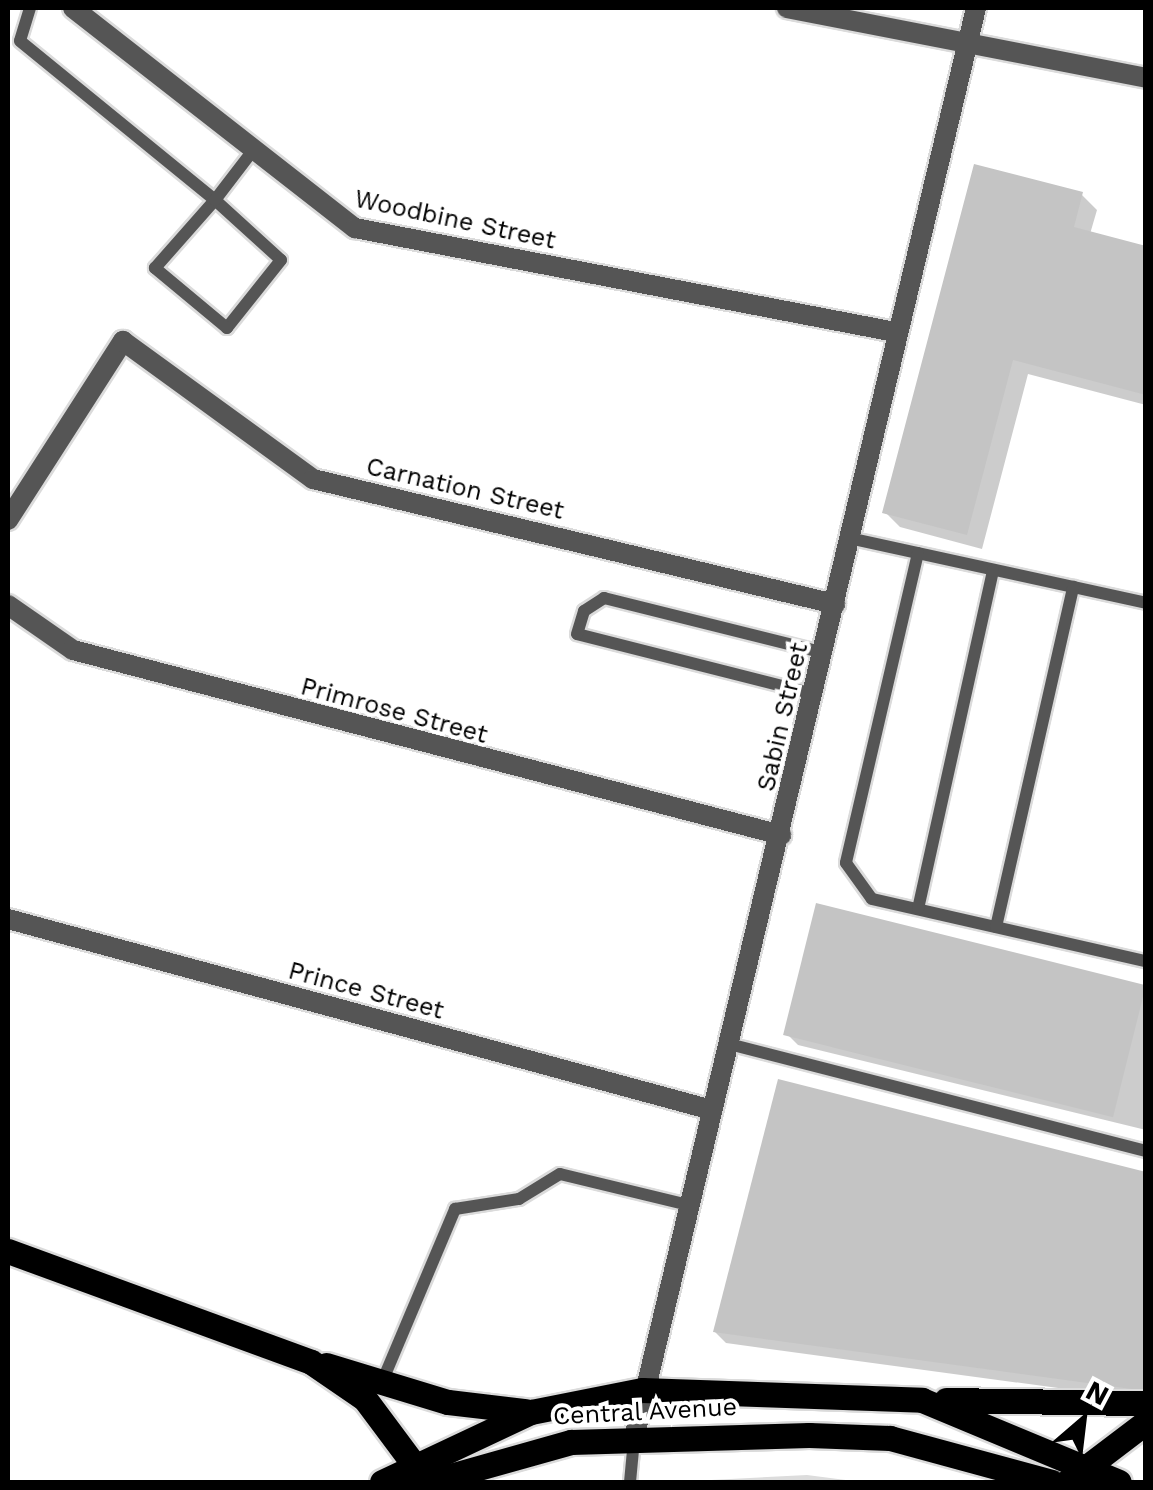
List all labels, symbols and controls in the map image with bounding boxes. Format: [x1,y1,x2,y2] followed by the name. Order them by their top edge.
[352,184,558,256] street label: Woodbine Street
[363,452,567,526] street label: Carnation Street
[751,640,815,794] street label: Sabin Street
[297,672,491,750] street label: Primrose Street
[285,956,447,1026] street label: Prince Street
[1033,1370,1133,1470] north arrow
[1080,1374,1114,1413] text: N
[551,1392,739,1432] street label: Central Avenue

